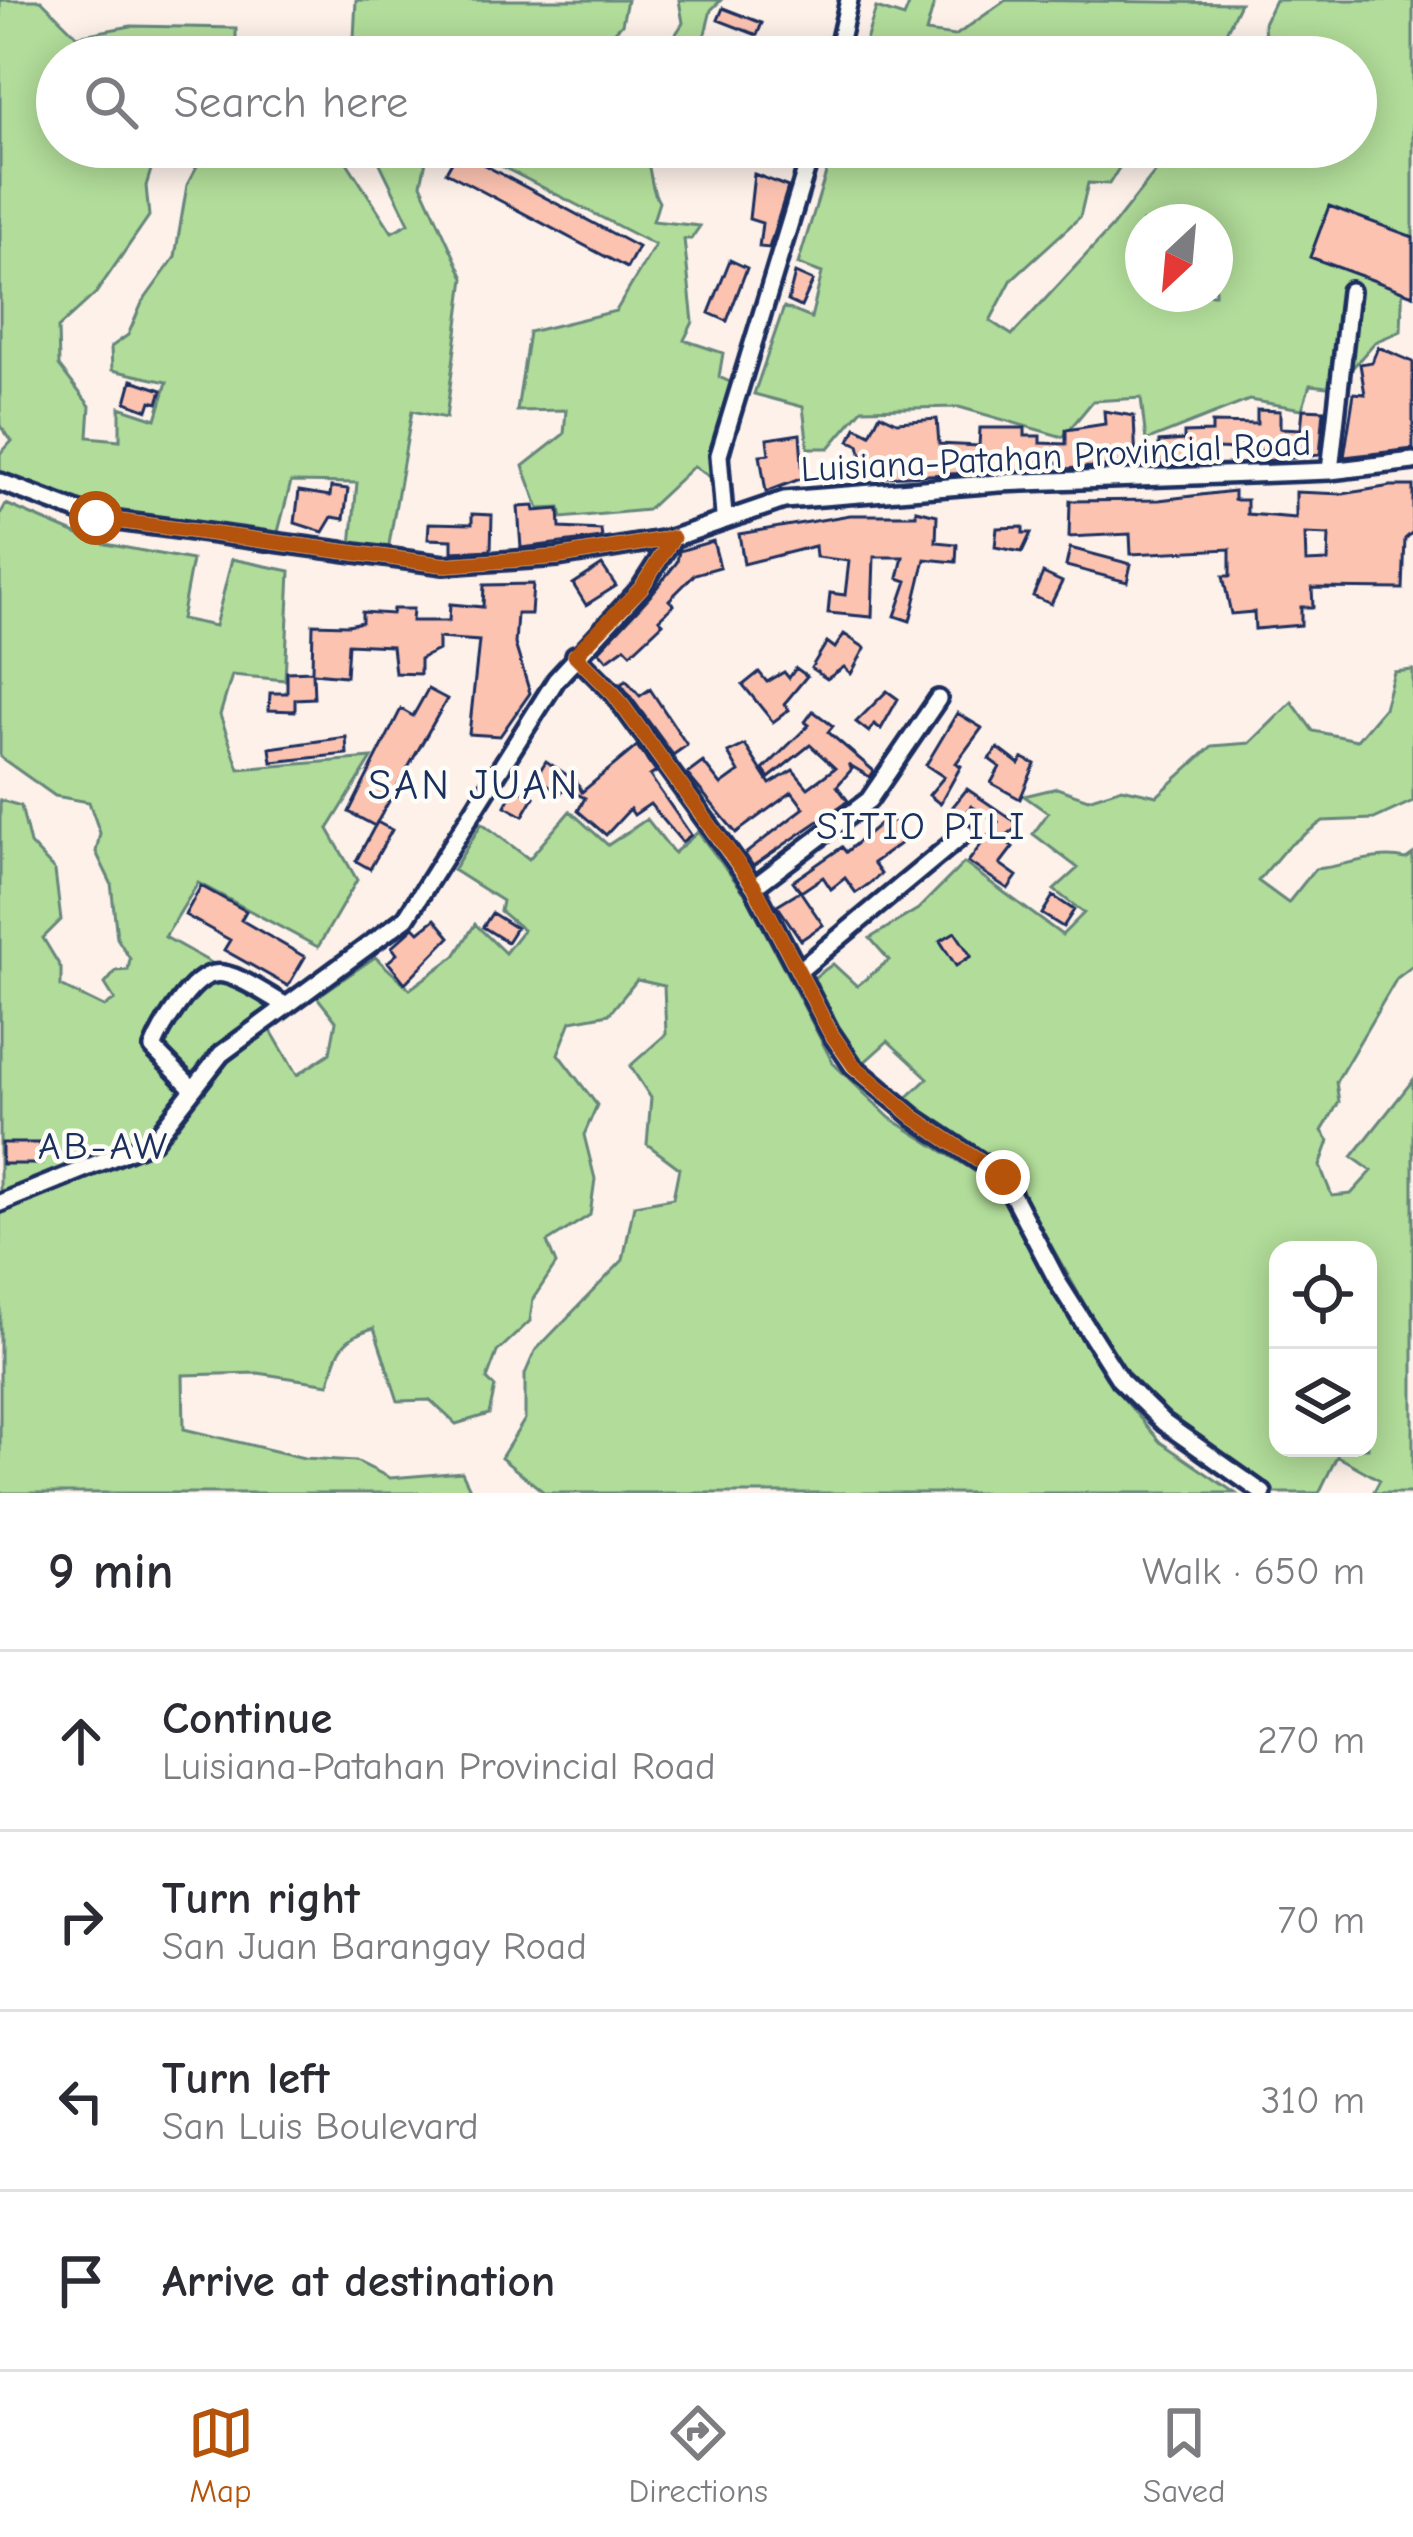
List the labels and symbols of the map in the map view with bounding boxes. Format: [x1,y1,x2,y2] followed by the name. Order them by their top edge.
[1125,204,1233,312] north arrow
[800,423,1312,490] street label: Luisiana-Patahan Provincial Road
[69,491,123,545] route start
[368,761,580,810] district label: SAN JUAN
[816,804,1028,849] district label: SITIO PILI
[38,1124,170,1169] district label: AB-AW
[976,1150,1030,1204] route end

